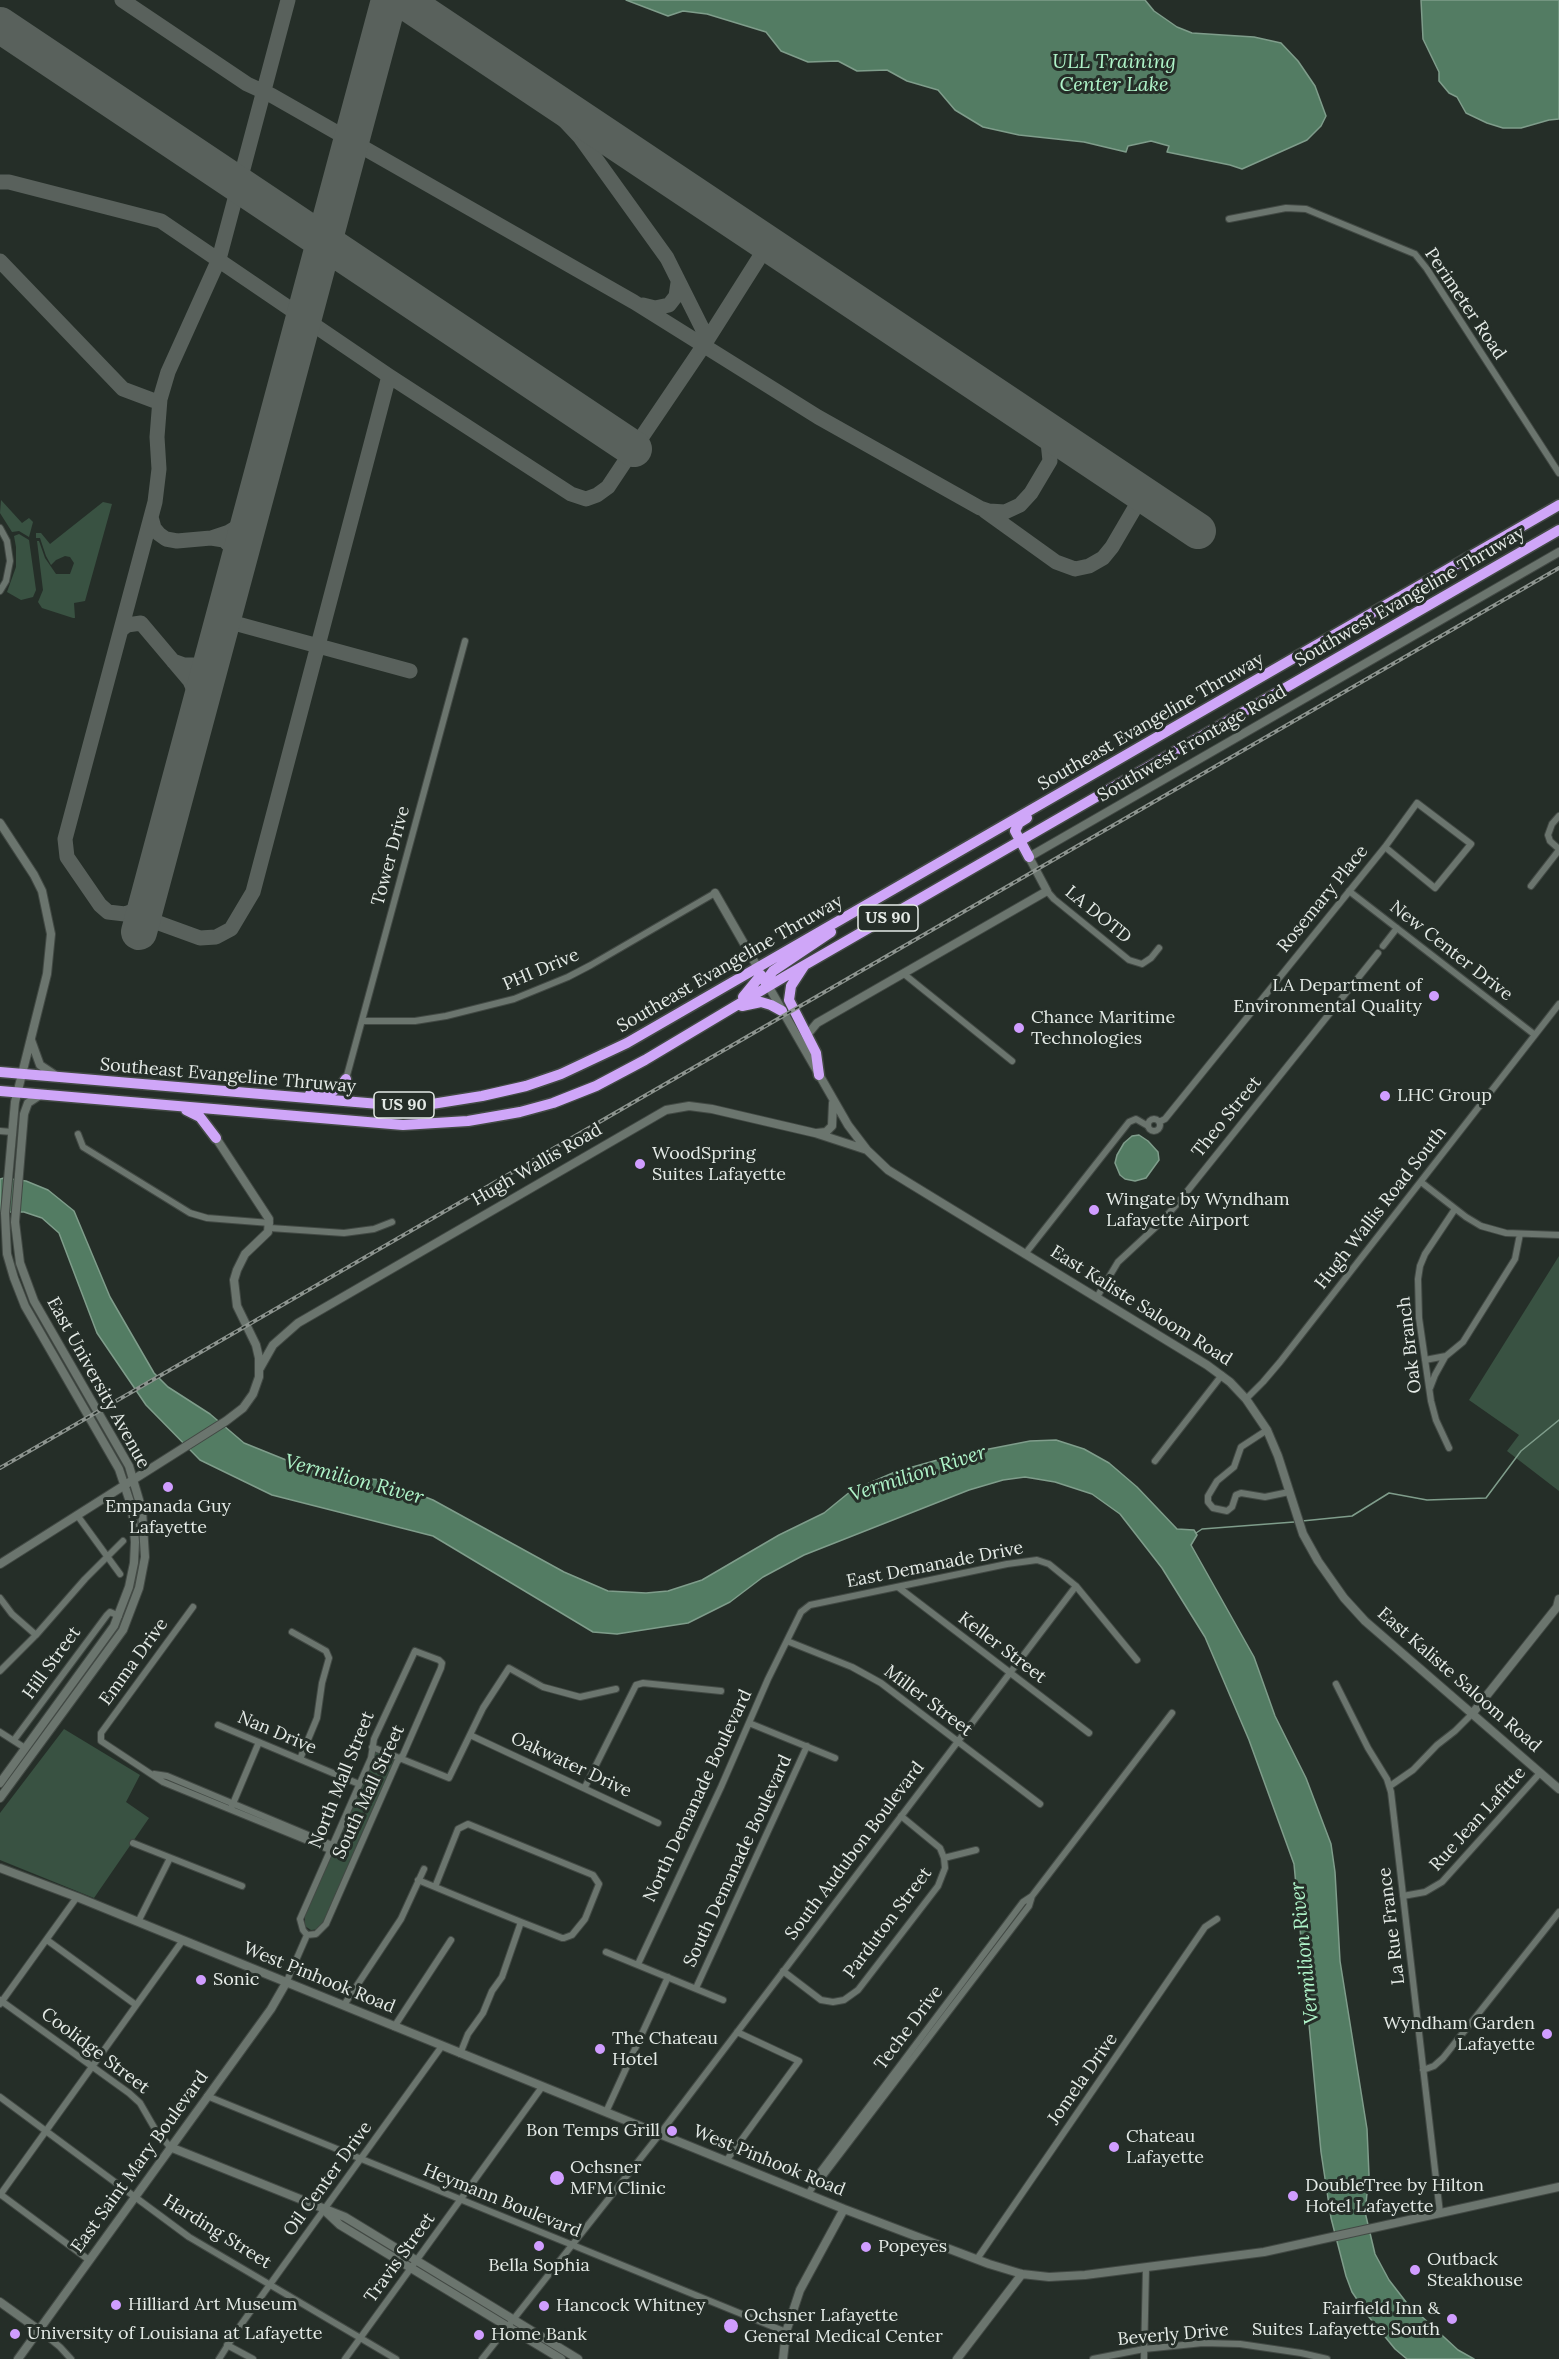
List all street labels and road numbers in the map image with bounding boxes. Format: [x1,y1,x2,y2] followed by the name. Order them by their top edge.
[1420,244,1510,364] street label: Perimeter Road
[1291,522,1529,672] street label: Southwest Evangeline Thruway
[1034,648,1268,796] street label: Southeast Evangeline Thruway
[1094,681,1290,807] street label: Southwest Frontage Road
[367,804,415,908] street label: Tower Drive
[1273,841,1373,957] street label: Rosemary Place
[1060,882,1136,948] street label: LA DOTD
[613,890,847,1038] street label: Southeast Evangeline Thruway
[1385,896,1517,1006] street label: New Center Drive
[858,905,918,931] road number: US 90
[500,944,582,996] street label: PHI Drive
[99,1054,357,1098] street label: Southeast Evangeline Thruway
[1188,1072,1266,1162] street label: Theo Street
[374,1092,434,1118] road number: US 90
[468,1119,606,1211] street label: Hugh Wallis Road
[1311,1122,1451,1294] street label: Hugh Wallis Road South
[1046,1241,1236,1371] street label: East Kaliste Saloom Road
[42,1294,154,1472] street label: East University Avenue
[1393,1295,1427,1395] street label: Oak Branch
[845,1537,1025,1593] street label: East Demanade Drive
[1373,1603,1545,1757] street label: East Kaliste Saloom Road
[954,1608,1050,1688] street label: Keller Street
[95,1614,173,1710] street label: Emma Drive
[18,1622,86,1704] street label: Hill Street
[880,1661,976,1741] street label: Miller Street
[639,1686,757,1906] street label: North Demanade Boulevard
[234,1707,320,1759] street label: Nan Drive
[305,1708,379,1852] street label: North Mall Street
[329,1722,409,1862] street label: South Mall Street
[507,1728,635,1802] street label: Oakwater Drive
[679,1751,797,1971] street label: South Demanade Boulevard
[781,1758,929,1944] street label: South Audubon Boulevard
[1425,1762,1531,1876] street label: Rue Jean Lafitte
[839,1863,937,1983] street label: Parduton Street
[1374,1866,1410,1986] street label: La Rue France
[240,1938,398,2018] street label: West Pinhook Road
[870,1982,948,2074] street label: Teche Drive
[37,2003,153,2099] street label: Coolidge Street
[1043,2029,1123,2129] street label: Jomela Drive
[67,2067,213,2257] street label: East Saint Mary Boulevard
[279,2117,377,2241] street label: Oil Center Drive
[690,2121,848,2201] street label: West Pinhook Road
[420,2159,584,2243] street label: Heymann Boulevard
[159,2190,275,2274] street label: Harding Street
[360,2209,440,2307] street label: Travis Street
[1117,2319,1229,2351] street label: Beverly Drive

